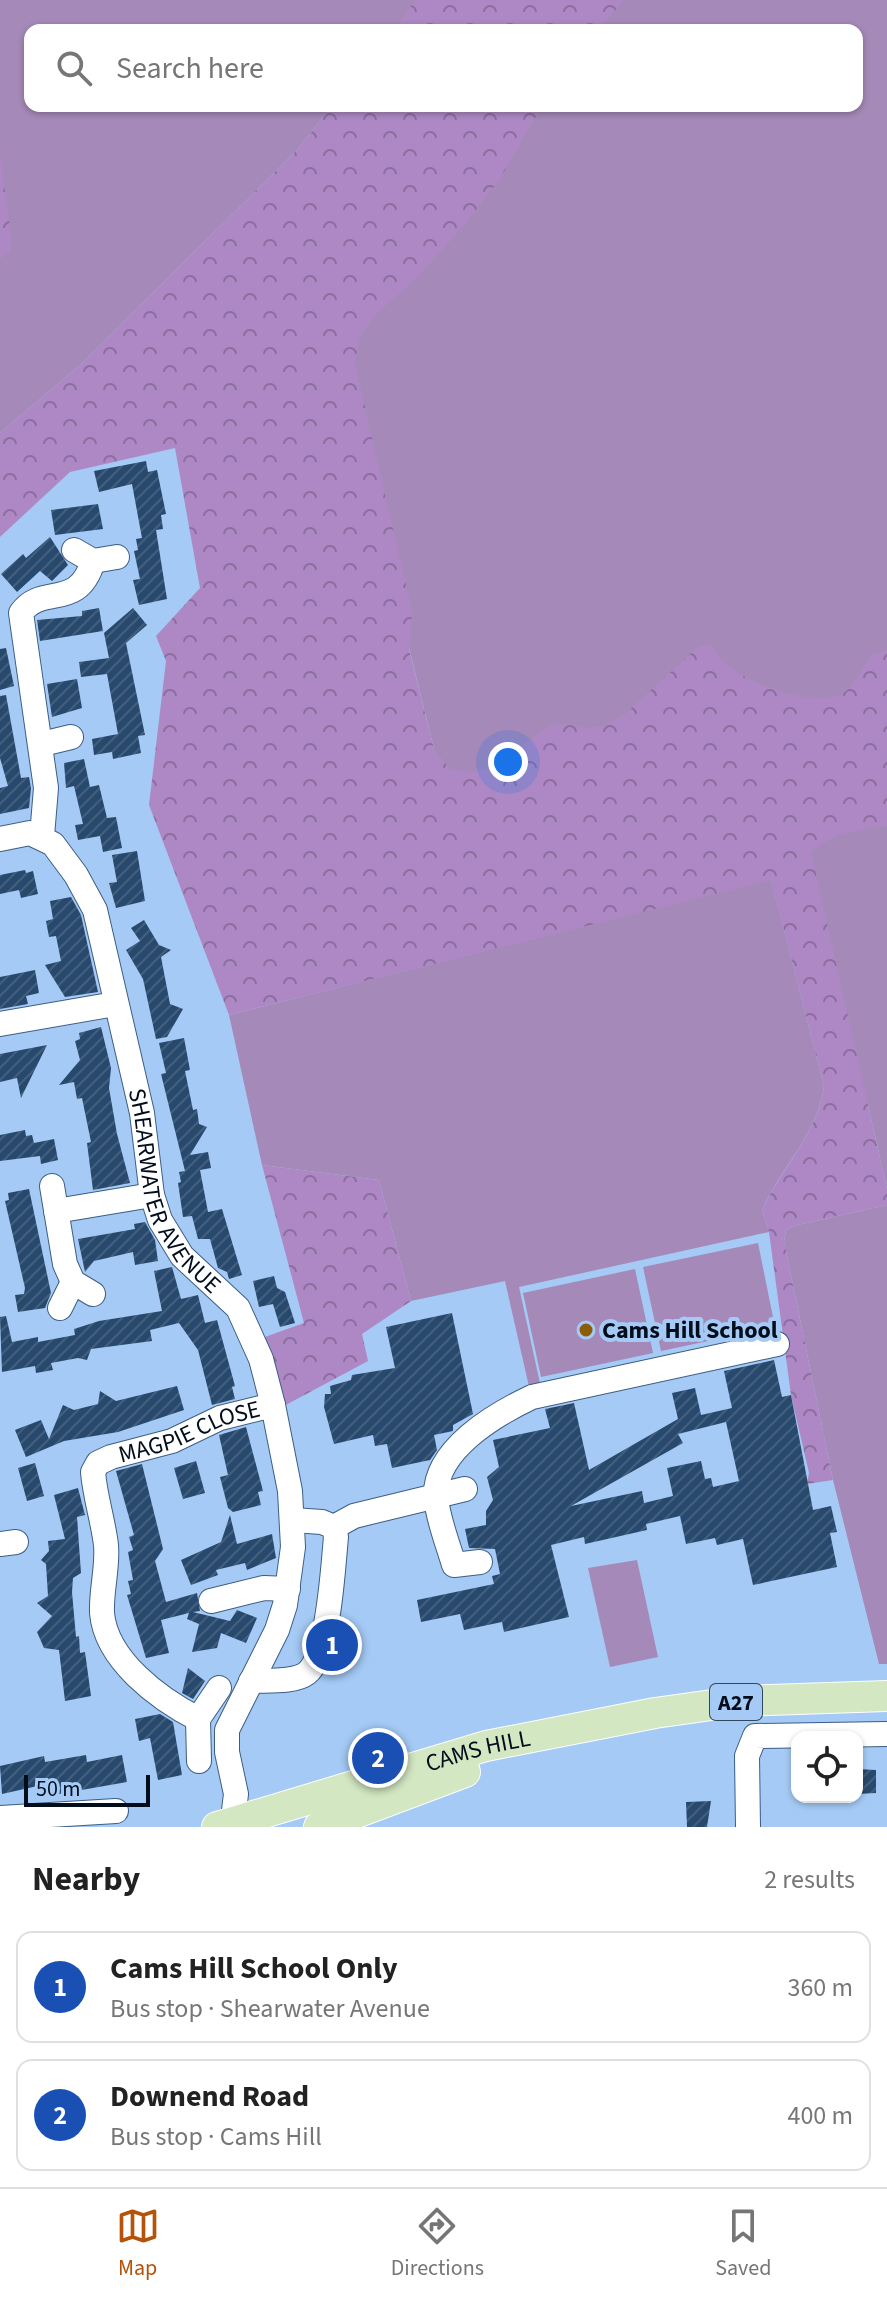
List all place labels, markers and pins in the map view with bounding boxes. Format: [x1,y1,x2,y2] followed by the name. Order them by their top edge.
[602,1313,778,1348] place label: Cams Hill School
[577,1321,595,1339] marker: Cams Hill School
[306,1615,358,1675] pin: 1
[352,1728,404,1788] pin: 2

